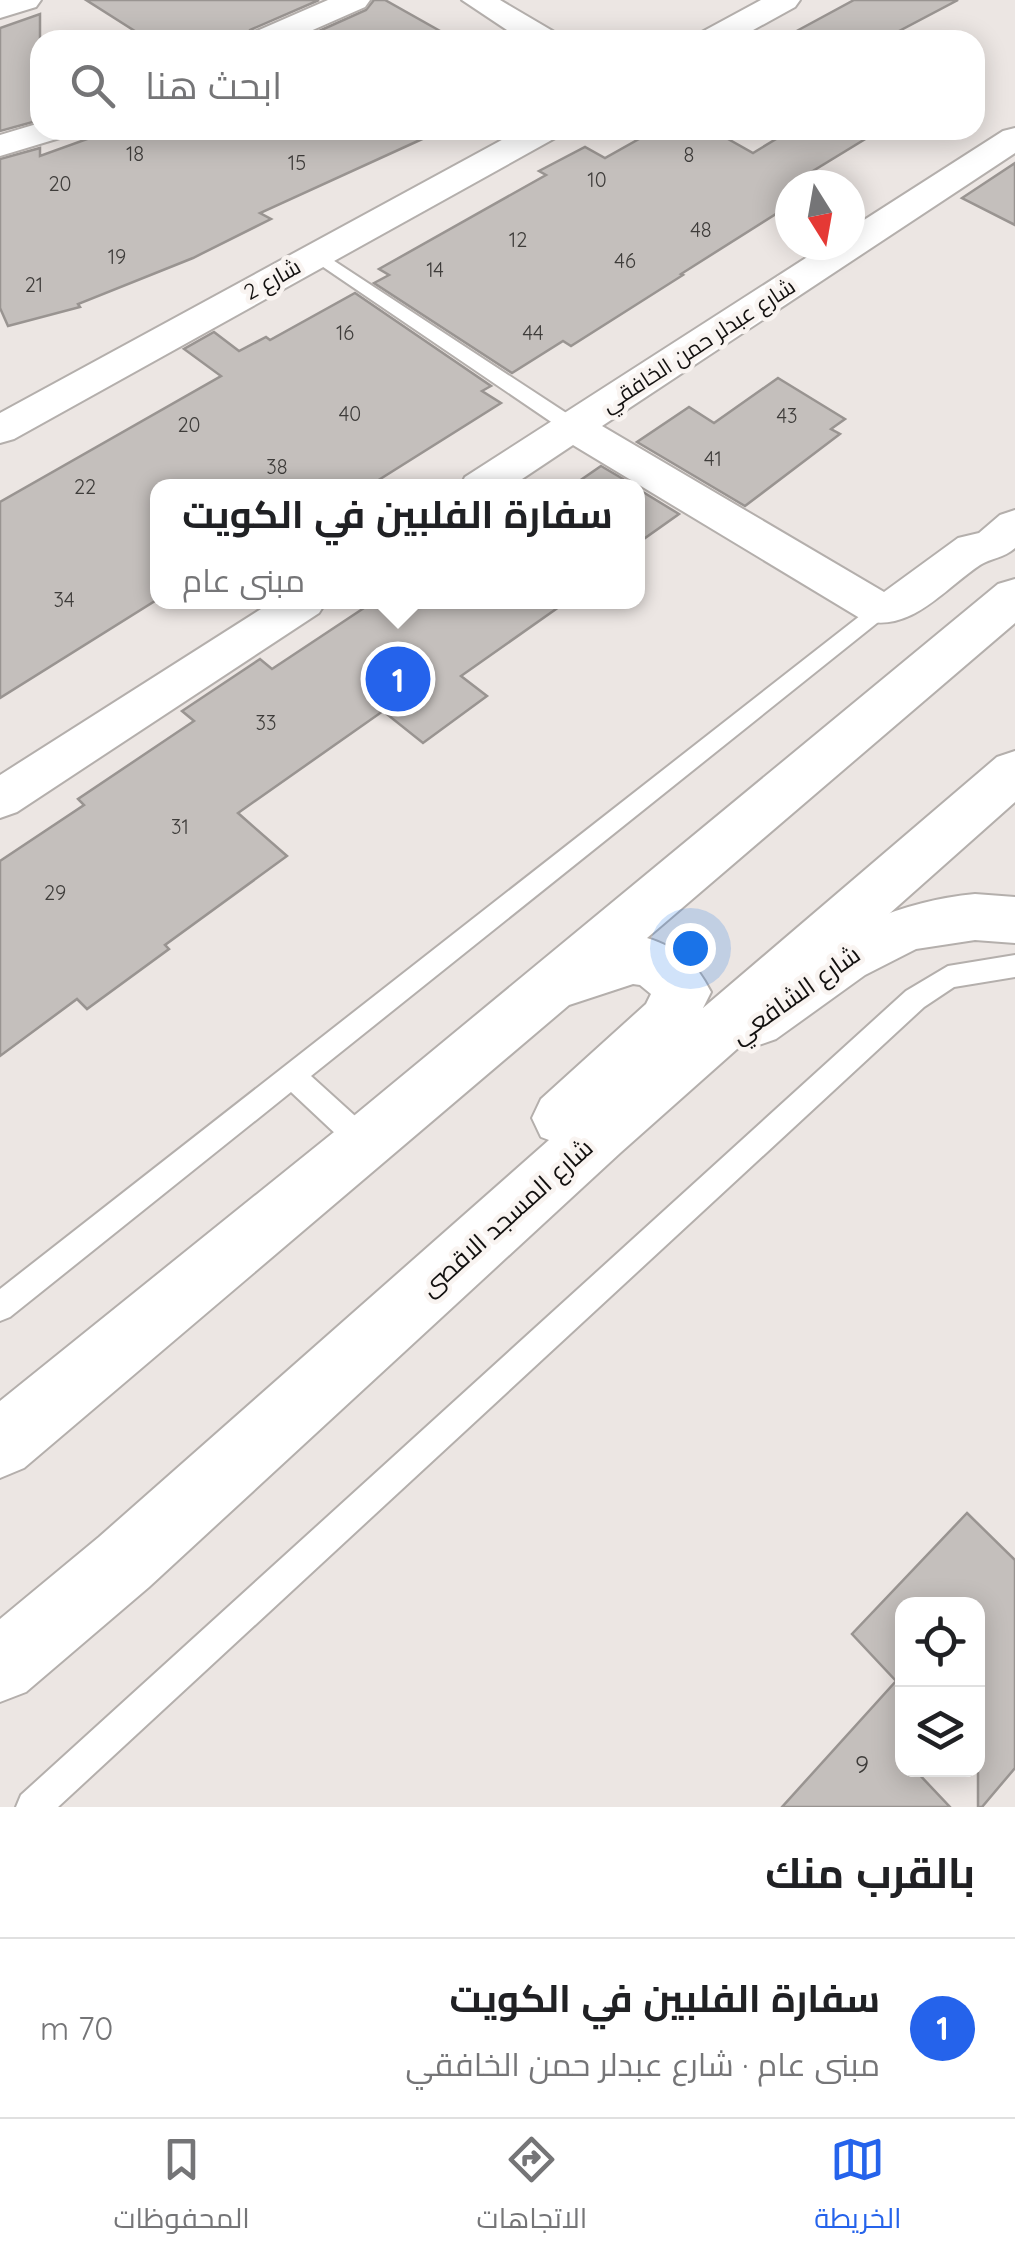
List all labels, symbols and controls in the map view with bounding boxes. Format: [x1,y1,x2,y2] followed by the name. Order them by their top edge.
[30,30,985,140] search box
[65,58,120,113] icon: search
[145,61,282,109] text: ابحث هنا
[126,141,144,166] house number: 18
[684,142,694,167] house number: 8
[288,150,306,175] house number: 15
[587,167,607,192] house number: 10
[775,170,865,260] north arrow
[49,171,71,196] house number: 20
[690,217,712,242] house number: 48
[509,227,527,252] house number: 12
[108,244,126,269] house number: 19
[614,248,636,273] house number: 46
[239,252,306,307] street label: شارع 2
[426,257,444,282] house number: 14
[25,272,43,297] house number: 21
[596,272,802,421] street label: شارع عبدلر حمن الخافقي
[336,320,354,345] house number: 16
[522,320,544,345] house number: 44
[339,401,361,426] house number: 40
[776,403,798,428] house number: 43
[178,412,200,437] house number: 20
[704,446,722,471] house number: 41
[266,454,288,479] house number: 38
[74,474,96,499] house number: 22
[150,479,645,609] popup
[182,490,613,538] text: سفارة الفلبين في الكويت
[182,560,305,600] text: مبنى عام
[53,587,75,612] house number: 34
[366,642,430,716] pin: 1
[256,710,276,735] house number: 33
[171,814,189,839] house number: 31
[44,880,66,905] house number: 29
[665,923,716,974] your location
[724,938,869,1054] street label: شارع الشافعي
[413,1132,600,1304] street label: شارع المسجد الاقصى
[895,1597,985,1777] map controls
[895,1597,985,1687] button: locate
[895,1687,985,1777] button: layers
[855,1748,869,1779] house number: 9
[765,1846,975,1899] text: بالقرب منك
[450,1974,880,2022] text: سفارة الفلبين في الكويت
[40,2008,113,2048] text: 70 m
[936,2008,949,2048] text: 1
[406,2044,880,2084] text: مبنى عام · شارع عبدلر حمن الخافقي
[113,2132,250,2244] tab: المحفوظات
[477,2132,587,2244] tab: الاتجاهات
[814,2132,902,2244] tab: الخريطة

